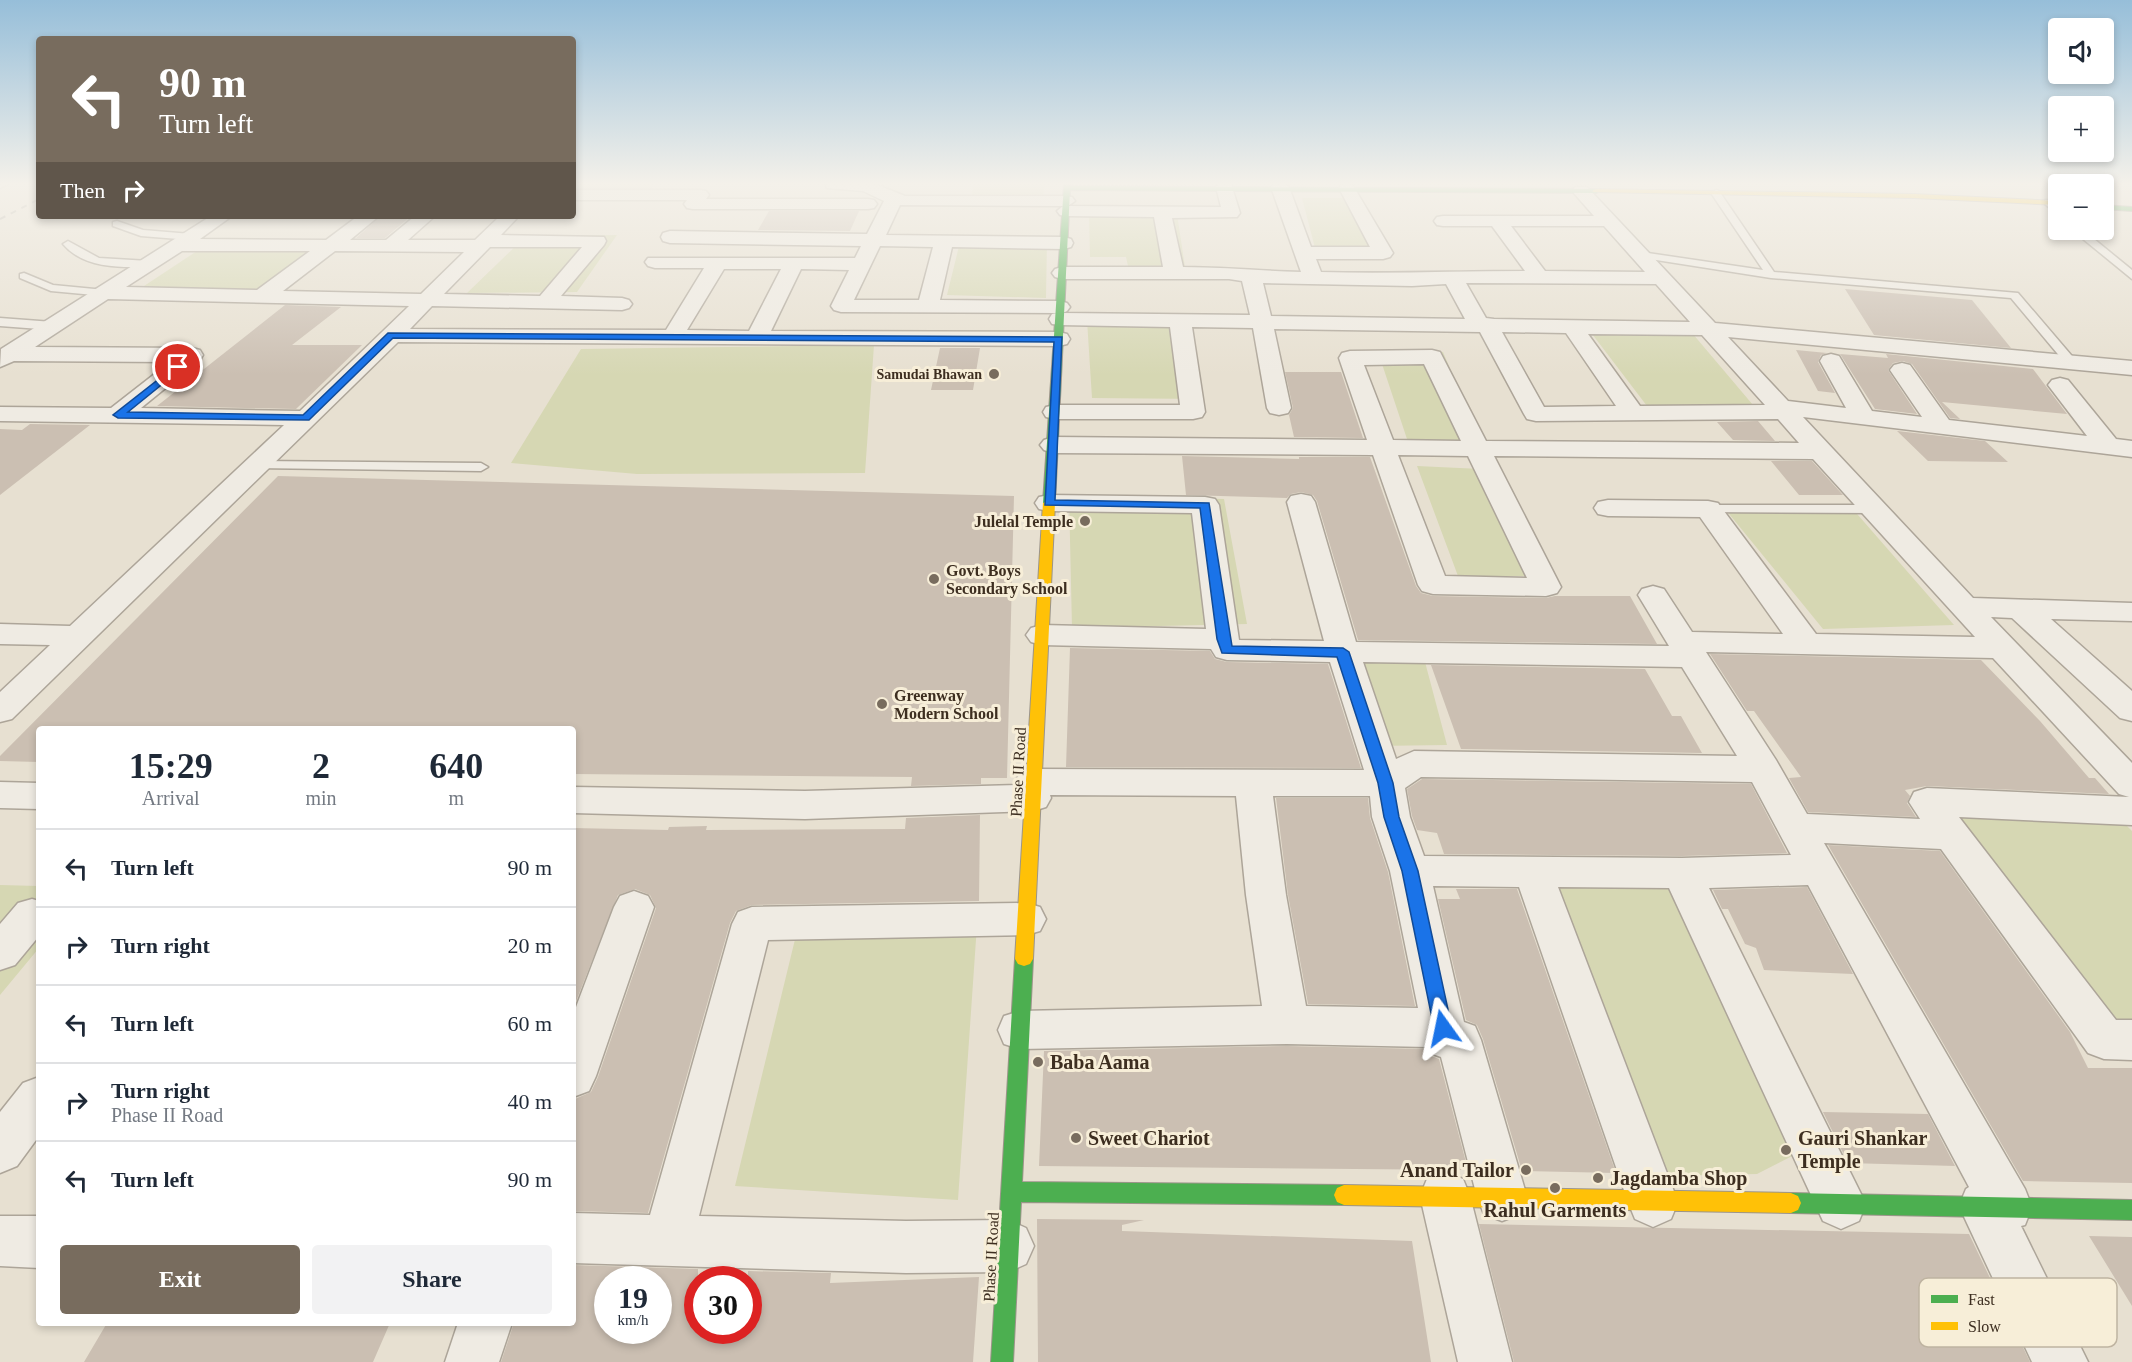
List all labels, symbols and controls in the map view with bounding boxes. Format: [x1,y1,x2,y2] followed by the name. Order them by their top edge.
[2048,18,2114,240] map controls
[2048,18,2114,84] button: sound
[60,60,138,138] icon: left
[159,60,247,106] text: 90 m
[2048,96,2114,162] button: +
[159,109,253,139] text: Turn left
[117,174,150,207] icon: right
[2048,174,2114,240] button: −
[60,178,105,203] text: Then
[152,341,203,392] pin
[161,350,194,383] icon: arrive
[877,367,982,382] place label: Samudai Bhawan
[987,367,1001,381] marker: Samudai Bhawan
[974,513,1073,531] place label: Julelal Temple
[1078,514,1092,528] marker: Julelal Temple
[946,562,1068,598] place label: Govt. Boys Secondary School
[927,572,941,586] marker: Govt. Boys Secondary School
[894,687,999,722] place label: Greenway Modern School
[875,697,889,711] marker: Greenway Modern School
[1007,727,1029,817] street label: Phase II Road
[129,746,213,786] text: 15:29
[312,746,330,786] text: 2
[429,746,483,786] text: 640
[142,787,200,809] text: Arrival
[305,787,337,809] text: min
[449,787,464,809] text: m
[60,852,93,885] icon: left
[111,855,194,880] text: Turn left
[507,855,552,880] text: 90 m
[60,930,93,963] icon: right
[111,933,210,958] text: Turn right
[507,933,552,958] text: 20 m
[1411,996,1475,1060] position arrow
[60,1008,93,1041] icon: left
[111,1011,194,1036] text: Turn left
[507,1011,552,1036] text: 60 m
[1050,1051,1149,1073] place label: Baba Aama
[1031,1055,1045,1069] marker: Baba Aama
[111,1078,210,1103] text: Turn right
[60,1086,93,1119] icon: right
[507,1089,552,1114] text: 40 m
[111,1104,223,1126] text: Phase II Road
[1088,1127,1210,1149] place label: Sweet Chariot
[1798,1127,1928,1173] place label: Gauri Shankar Temple
[1069,1131,1083,1145] marker: Sweet Chariot
[1779,1143,1793,1157] marker: Gauri Shankar Temple
[1400,1159,1514,1181] place label: Anand Tailor
[1519,1163,1533,1177] marker: Anand Tailor
[60,1164,93,1197] icon: left
[111,1167,194,1192] text: Turn left
[507,1167,552,1192] text: 90 m
[1610,1167,1747,1190] place label: Jagdamba Shop
[1591,1171,1605,1185] marker: Jagdamba Shop
[1548,1181,1562,1195] marker: Rahul Garments
[1484,1199,1627,1221] place label: Rahul Garments
[980,1212,1002,1302] street label: Phase II Road
[60,1245,300,1314] button: Exit
[312,1245,552,1314] button: Share
[684,1266,762,1344] speed limit sign: 30
[1919,1278,2117,1347] legend
[618,1281,648,1314] text: 19
[1968,1291,1995,1308] text: Fast
[618,1312,648,1328] text: km/h
[1968,1318,2001,1335] text: Slow

